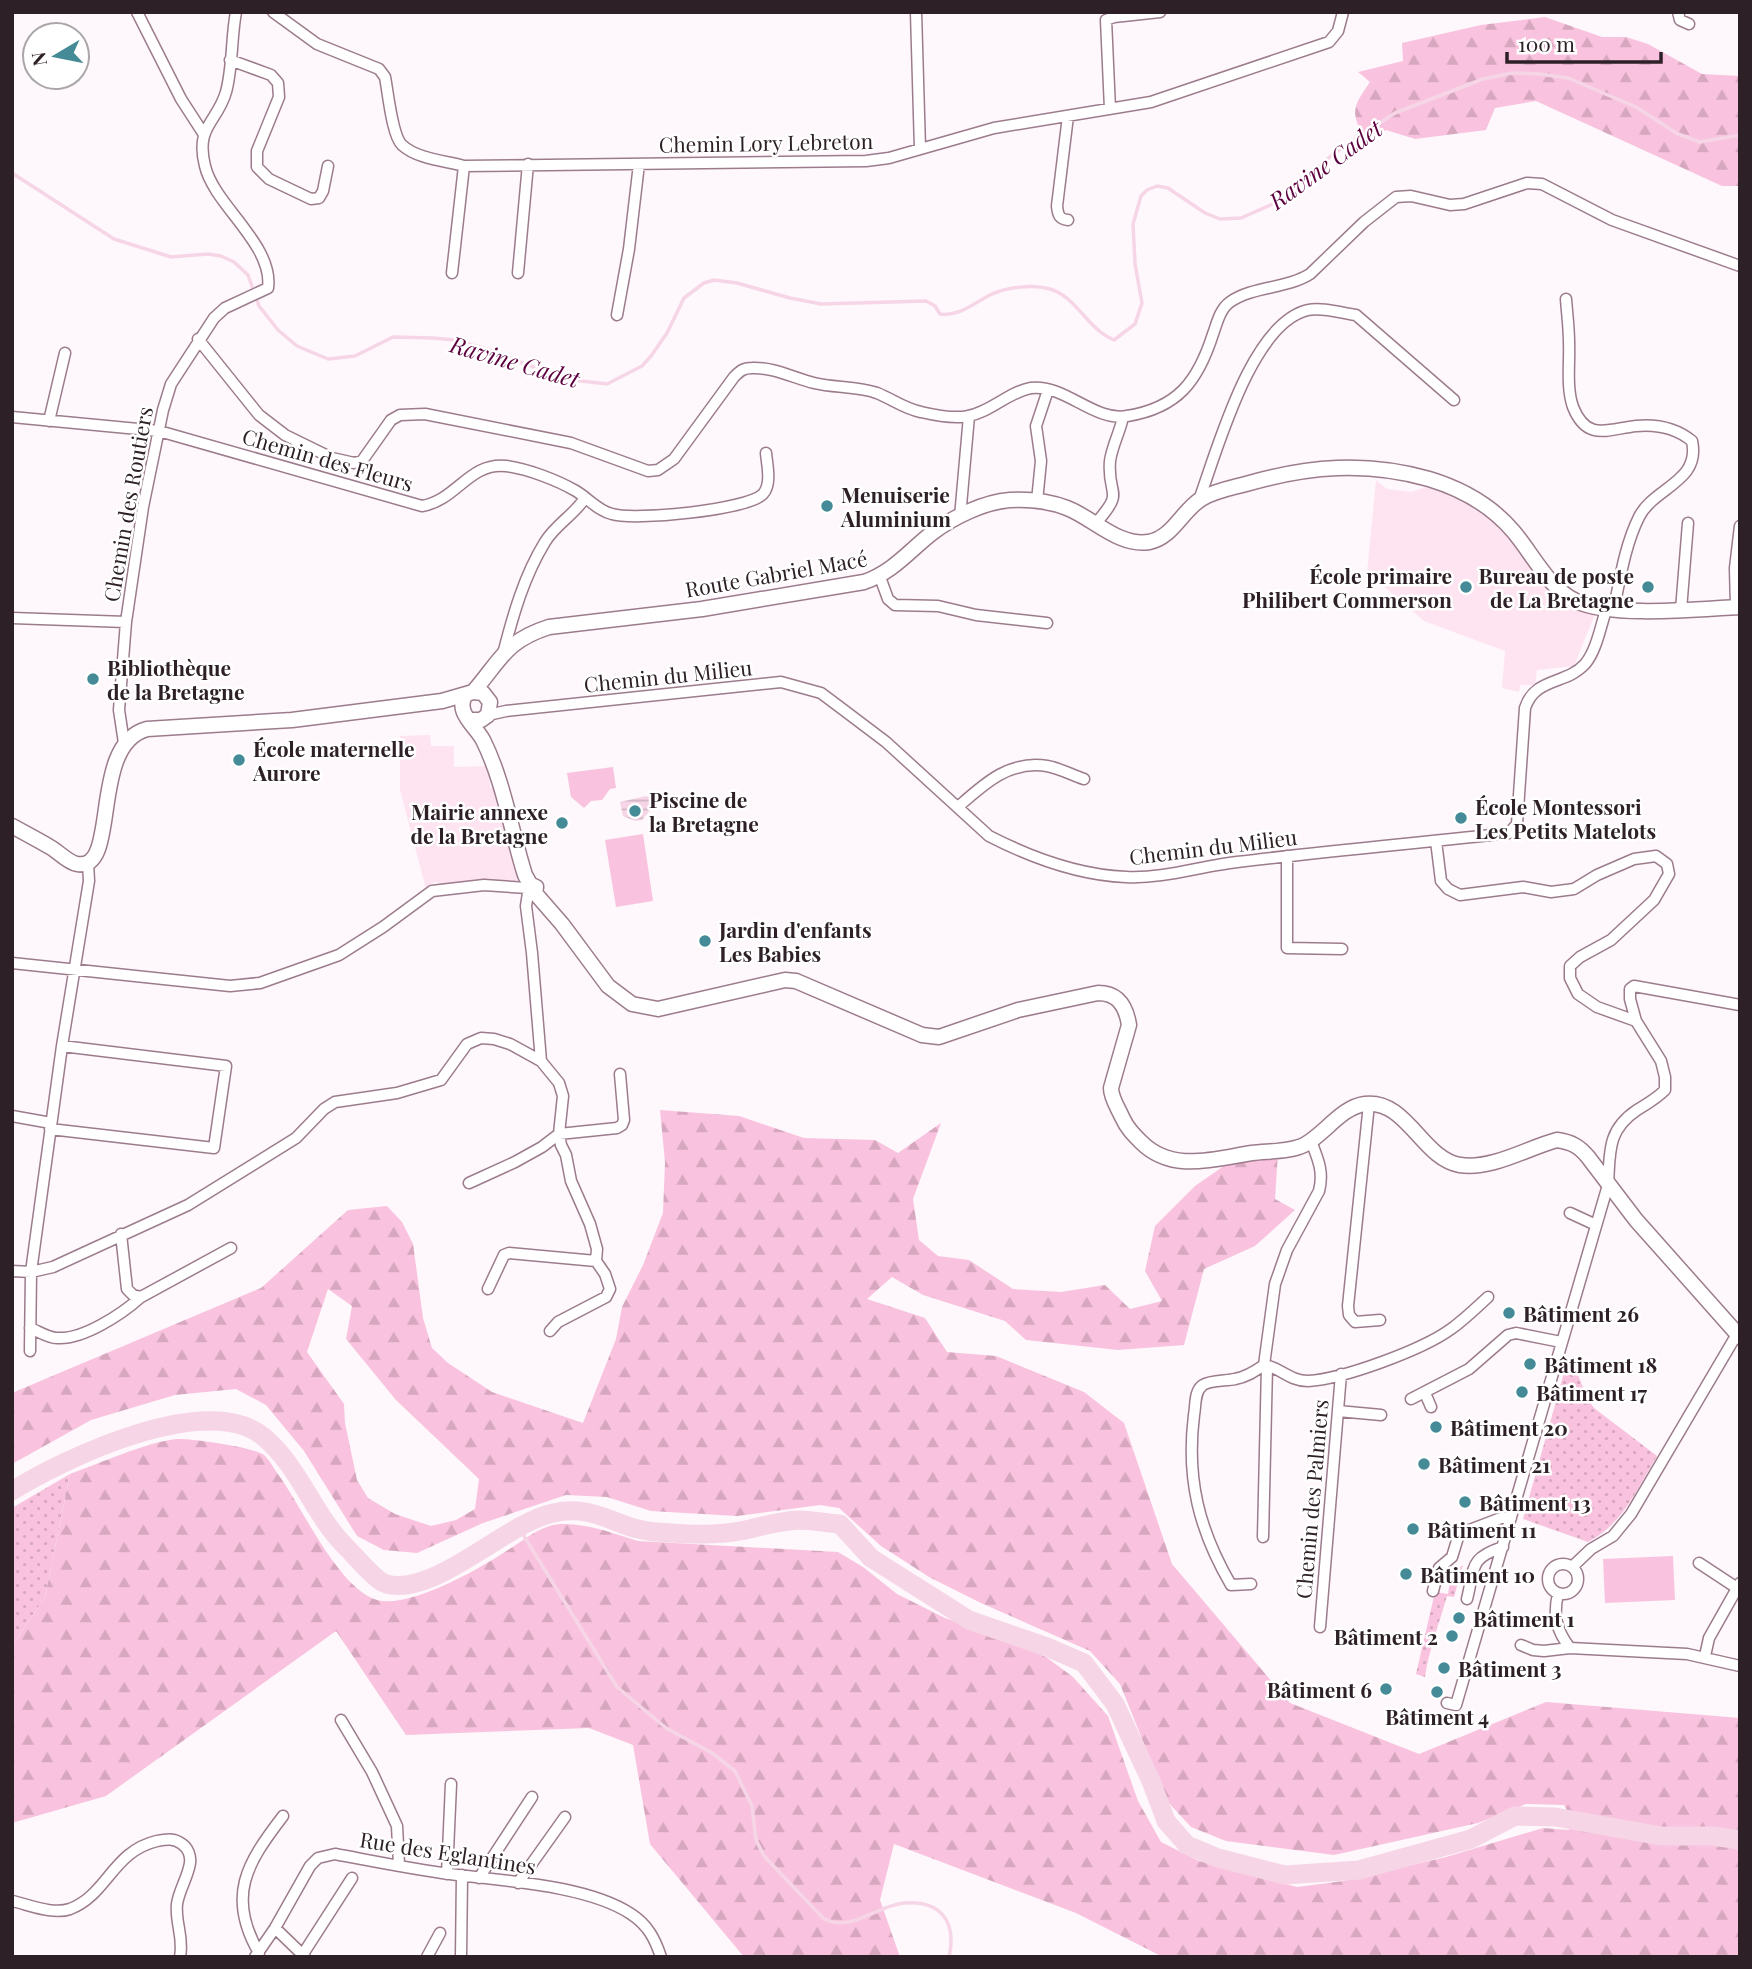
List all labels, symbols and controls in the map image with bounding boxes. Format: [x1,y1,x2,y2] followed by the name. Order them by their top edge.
[21,21,91,91] north arrow
[1507,21,1661,65] scale bar
[1518,29,1575,57] text: 100 m
[24,50,52,68] text: N
[1261,112,1389,216] water label: Ravine Cadet
[659,126,874,158] street label: Chemin Lory Lebreton
[446,327,584,395] water label: Ravine Cadet
[96,404,158,604] street label: Chemin des Routiers
[239,421,417,497] street label: Chemin des Fleurs
[840,480,951,532] place label: Menuiserie Aluminium
[819,498,835,514] marker: Menuiserie Aluminium
[683,543,869,603] street label: Route Gabriel Macé
[1242,561,1452,613] place label: École primaire Philibert Commerson
[1478,561,1634,613] place label: Bureau de poste de La Bretagne
[1458,579,1474,595] marker: École primaire Philibert Commerson
[1640,579,1656,595] marker: Bureau de poste de La Bretagne
[582,652,754,698] street label: Chemin du Milieu
[107,653,245,705] place label: Bibliothèque de la Bretagne
[85,671,101,687] marker: Bibliothèque de la Bretagne
[252,734,415,786] place label: École maternelle Aurore
[231,752,247,768] marker: École maternelle Aurore
[649,785,759,837] place label: Piscine de la Bretagne
[1475,792,1656,844] place label: École Montessori Les Petits Matelots
[410,797,548,849] place label: Mairie annexe de la Bretagne
[627,803,643,819] marker: Piscine de la Bretagne
[1453,810,1469,826] marker: École Montessori Les Petits Matelots
[554,815,570,831] marker: Mairie annexe de la Bretagne
[1127,822,1299,870] street label: Chemin du Milieu
[718,915,872,967] place label: Jardin d'enfants Les Babies
[697,933,713,949] marker: Jardin d'enfants Les Babies
[1523,1299,1639,1327] place label: Bâtiment 26
[1501,1305,1517,1321] marker: Bâtiment 26
[1544,1350,1657,1378] place label: Bâtiment 18
[1522,1356,1538,1372] marker: Bâtiment 18
[1536,1378,1648,1406] place label: Bâtiment 17
[1514,1384,1530,1400] marker: Bâtiment 17
[1288,1398,1334,1600] street label: Chemin des Palmiers
[1450,1413,1568,1441] place label: Bâtiment 20
[1428,1419,1444,1435] marker: Bâtiment 20
[1438,1450,1550,1478] place label: Bâtiment 21
[1416,1456,1432,1472] marker: Bâtiment 21
[1479,1488,1591,1516] place label: Bâtiment 13
[1457,1494,1473,1510] marker: Bâtiment 13
[1427,1515,1537,1543] place label: Bâtiment 11
[1405,1521,1421,1537] marker: Bâtiment 11
[1420,1560,1535,1588] place label: Bâtiment 10
[1398,1566,1414,1582] marker: Bâtiment 10
[1473,1604,1575,1632] place label: Bâtiment 1
[1451,1610,1467,1626] marker: Bâtiment 1
[1334,1622,1438,1650] place label: Bâtiment 2
[1444,1628,1460,1644] marker: Bâtiment 2
[1458,1654,1562,1682] place label: Bâtiment 3
[1436,1660,1452,1676] marker: Bâtiment 3
[1267,1675,1372,1703] place label: Bâtiment 6
[1378,1681,1394,1697] marker: Bâtiment 6
[1429,1684,1445,1700] marker: Bâtiment 4
[1385,1702,1489,1730] place label: Bâtiment 4
[358,1824,538,1880] street label: Rue des Eglantines

